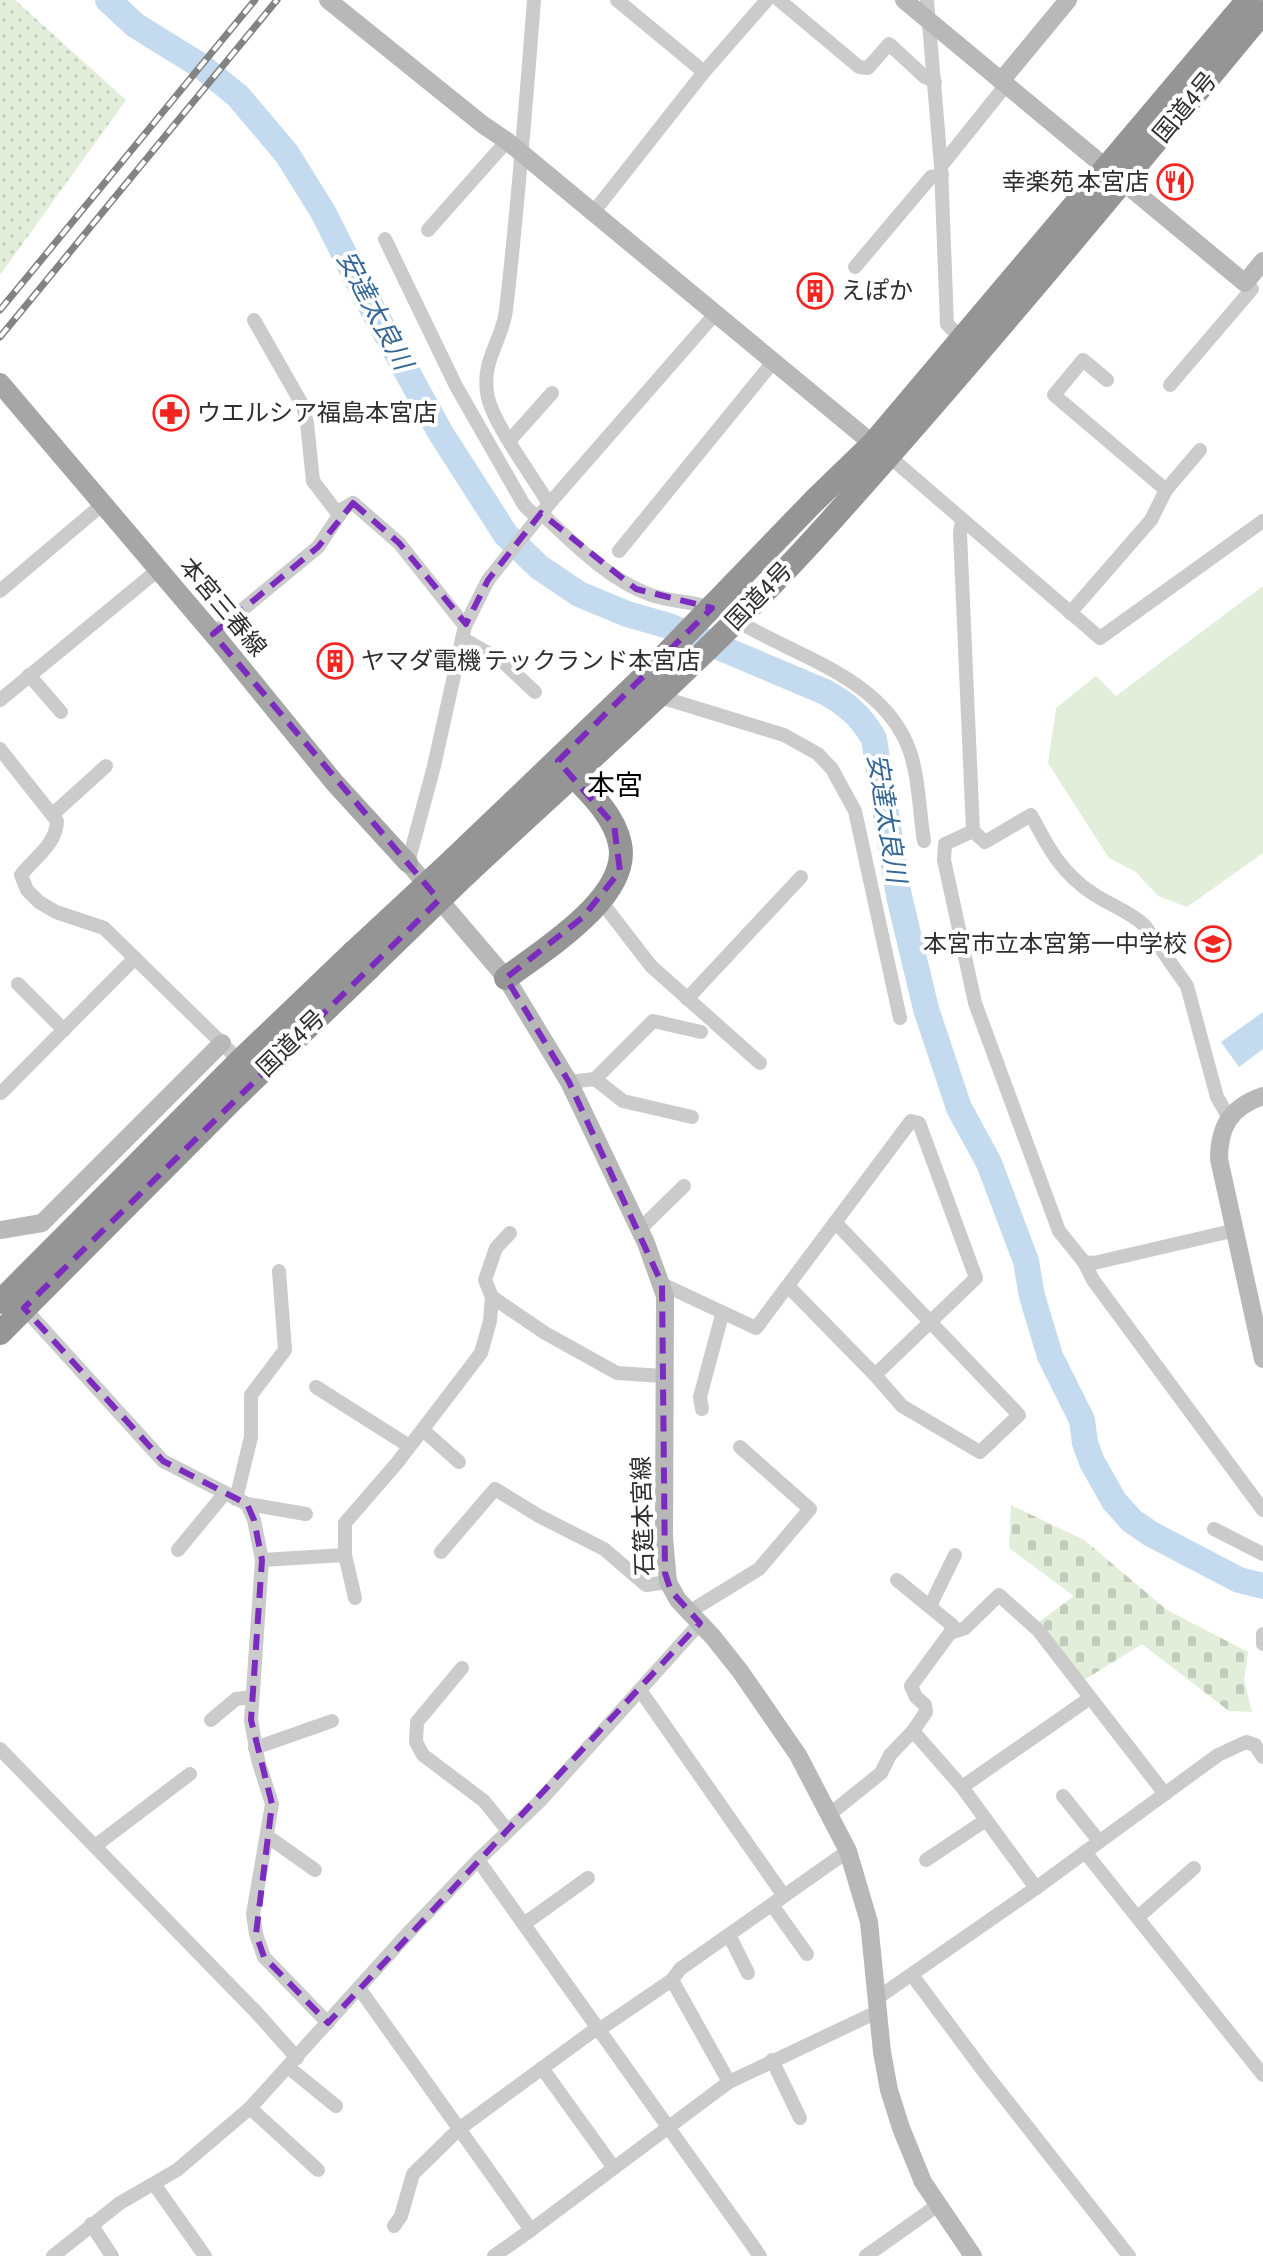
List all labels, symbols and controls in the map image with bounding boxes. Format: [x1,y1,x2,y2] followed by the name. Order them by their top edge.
[1148,66,1222,147] street label: 国道4号
[1156,163,1194,201] restaurant icon: 幸楽苑 本宮店
[1002,168,1149,195] place label: 幸楽苑 本宮店
[331,246,420,377] water label: 安達太良川
[796,272,834,310] building icon: えぽか
[841,277,913,304] place label: えぽか
[152,394,190,432] pharmacy icon: ウエルシア福島本宮店
[197,399,437,426] place label: ウエルシア福島本宮店
[174,552,272,661] street label: 本宮三春線
[720,556,797,635] street label: 国道4号
[316,642,354,680] building icon: ヤマダ電機 テックランド本宮店
[361,647,700,674] place label: ヤマダ電機 テックランド本宮店
[862,751,912,888] water label: 安達太良川
[587,769,643,801] district label: 本宮
[1194,925,1232,963] school or university icon: 本宮市立本宮第一中学校
[923,930,1187,957] place label: 本宮市立本宮第一中学校
[251,1004,330,1081] street label: 国道4号
[627,1456,658,1576] street label: 石筵本宮線

